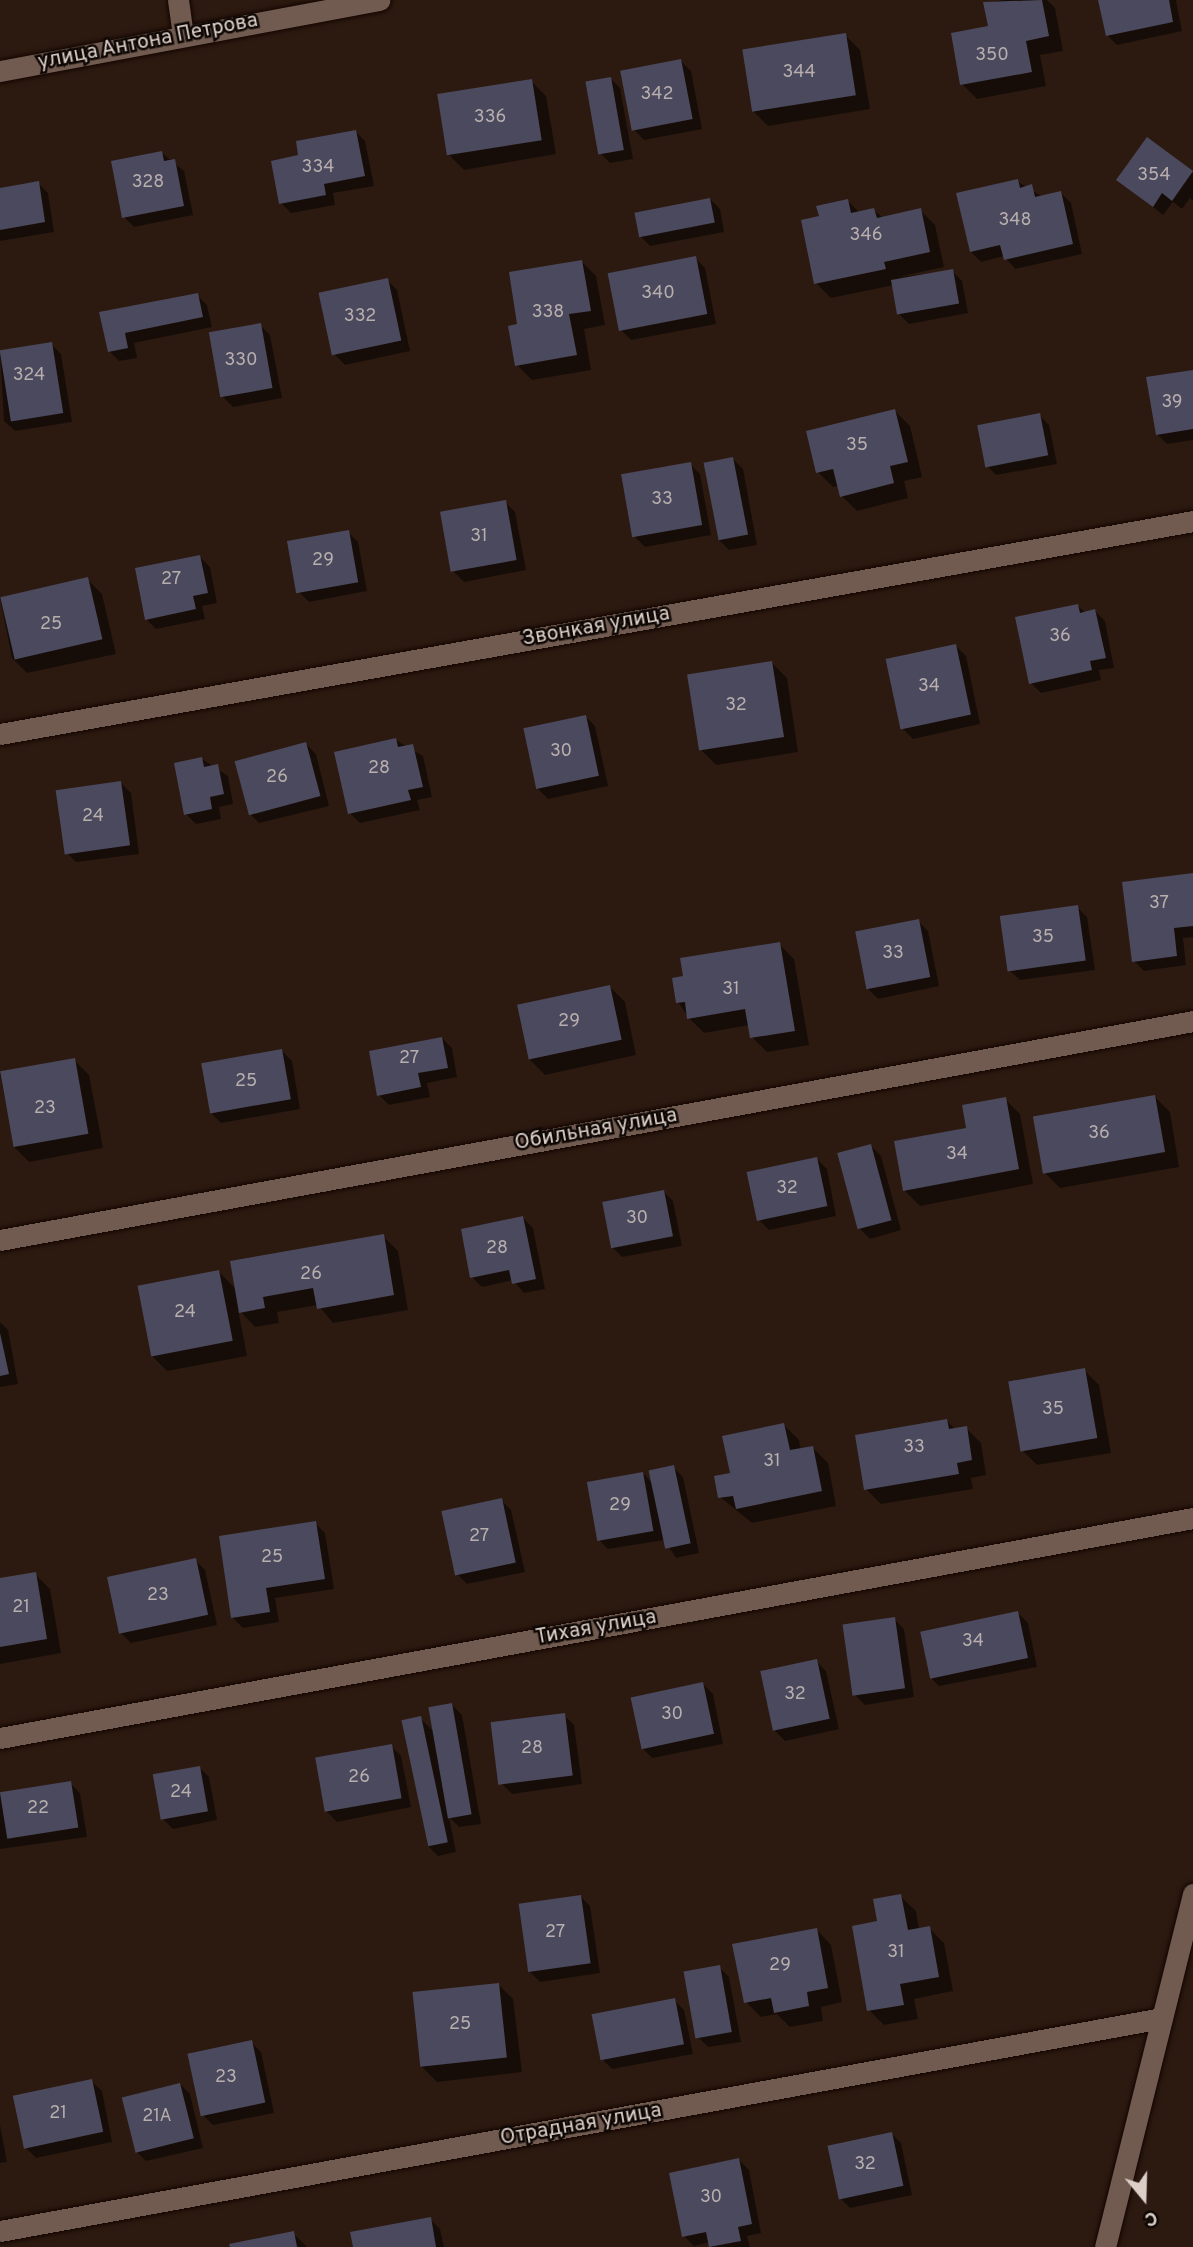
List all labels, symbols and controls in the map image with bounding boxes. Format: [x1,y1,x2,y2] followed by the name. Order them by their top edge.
[35,8,261,76] street label: улица Антона Петрова
[975,45,1009,67] house number: 350
[782,62,816,84] house number: 344
[640,84,674,106] house number: 342
[474,107,506,129] house number: 336
[302,157,334,179] house number: 334
[1137,165,1171,187] house number: 354
[132,172,164,194] house number: 328
[998,210,1032,232] house number: 348
[850,225,882,247] house number: 346
[641,283,675,305] house number: 340
[532,302,564,324] house number: 338
[344,306,376,328] house number: 332
[224,350,258,372] house number: 330
[13,365,45,387] house number: 324
[1161,392,1183,414] house number: 39
[846,435,868,457] house number: 35
[651,489,673,511] house number: 33
[470,526,488,548] house number: 31
[312,550,334,572] house number: 29
[161,569,181,591] house number: 27
[520,602,672,652] street label: Звонкая улица
[40,614,62,636] house number: 25
[1049,626,1071,648] house number: 36
[918,676,940,698] house number: 34
[725,695,747,717] house number: 32
[550,741,572,763] house number: 30
[368,758,390,780] house number: 28
[266,767,288,789] house number: 26
[82,806,104,828] house number: 24
[1149,893,1169,915] house number: 37
[1032,927,1054,949] house number: 35
[882,943,904,965] house number: 33
[722,979,740,1001] house number: 31
[558,1011,580,1033] house number: 29
[399,1048,419,1070] house number: 27
[235,1071,257,1093] house number: 25
[34,1098,56,1120] house number: 23
[513,1103,679,1157] street label: Обильная улица
[1088,1123,1110,1145] house number: 36
[946,1144,968,1166] house number: 34
[776,1178,798,1200] house number: 32
[626,1208,648,1230] house number: 30
[486,1238,508,1260] house number: 28
[300,1264,322,1286] house number: 26
[174,1302,196,1324] house number: 24
[1042,1399,1064,1421] house number: 35
[903,1437,925,1459] house number: 33
[763,1451,781,1473] house number: 31
[609,1495,631,1517] house number: 29
[469,1526,489,1548] house number: 27
[261,1547,283,1569] house number: 25
[147,1585,169,1607] house number: 23
[12,1597,30,1619] house number: 21
[534,1605,658,1651] street label: Тихая улица
[962,1631,984,1653] house number: 34
[784,1684,806,1706] house number: 32
[661,1704,683,1726] house number: 30
[521,1738,543,1760] house number: 28
[348,1767,370,1789] house number: 26
[170,1782,192,1804] house number: 24
[27,1798,49,1820] house number: 22
[545,1922,565,1944] house number: 27
[887,1942,905,1964] house number: 31
[769,1955,791,1977] house number: 29
[449,2014,471,2036] house number: 25
[215,2067,237,2089] house number: 23
[498,2098,664,2152] street label: Отрадная улица
[49,2103,67,2125] house number: 21
[142,2106,172,2128] house number: 21А
[854,2154,876,2176] house number: 32
[1109,2163,1179,2233] north arrow
[700,2187,722,2209] house number: 30
[1141,2205,1160,2231] text: С

